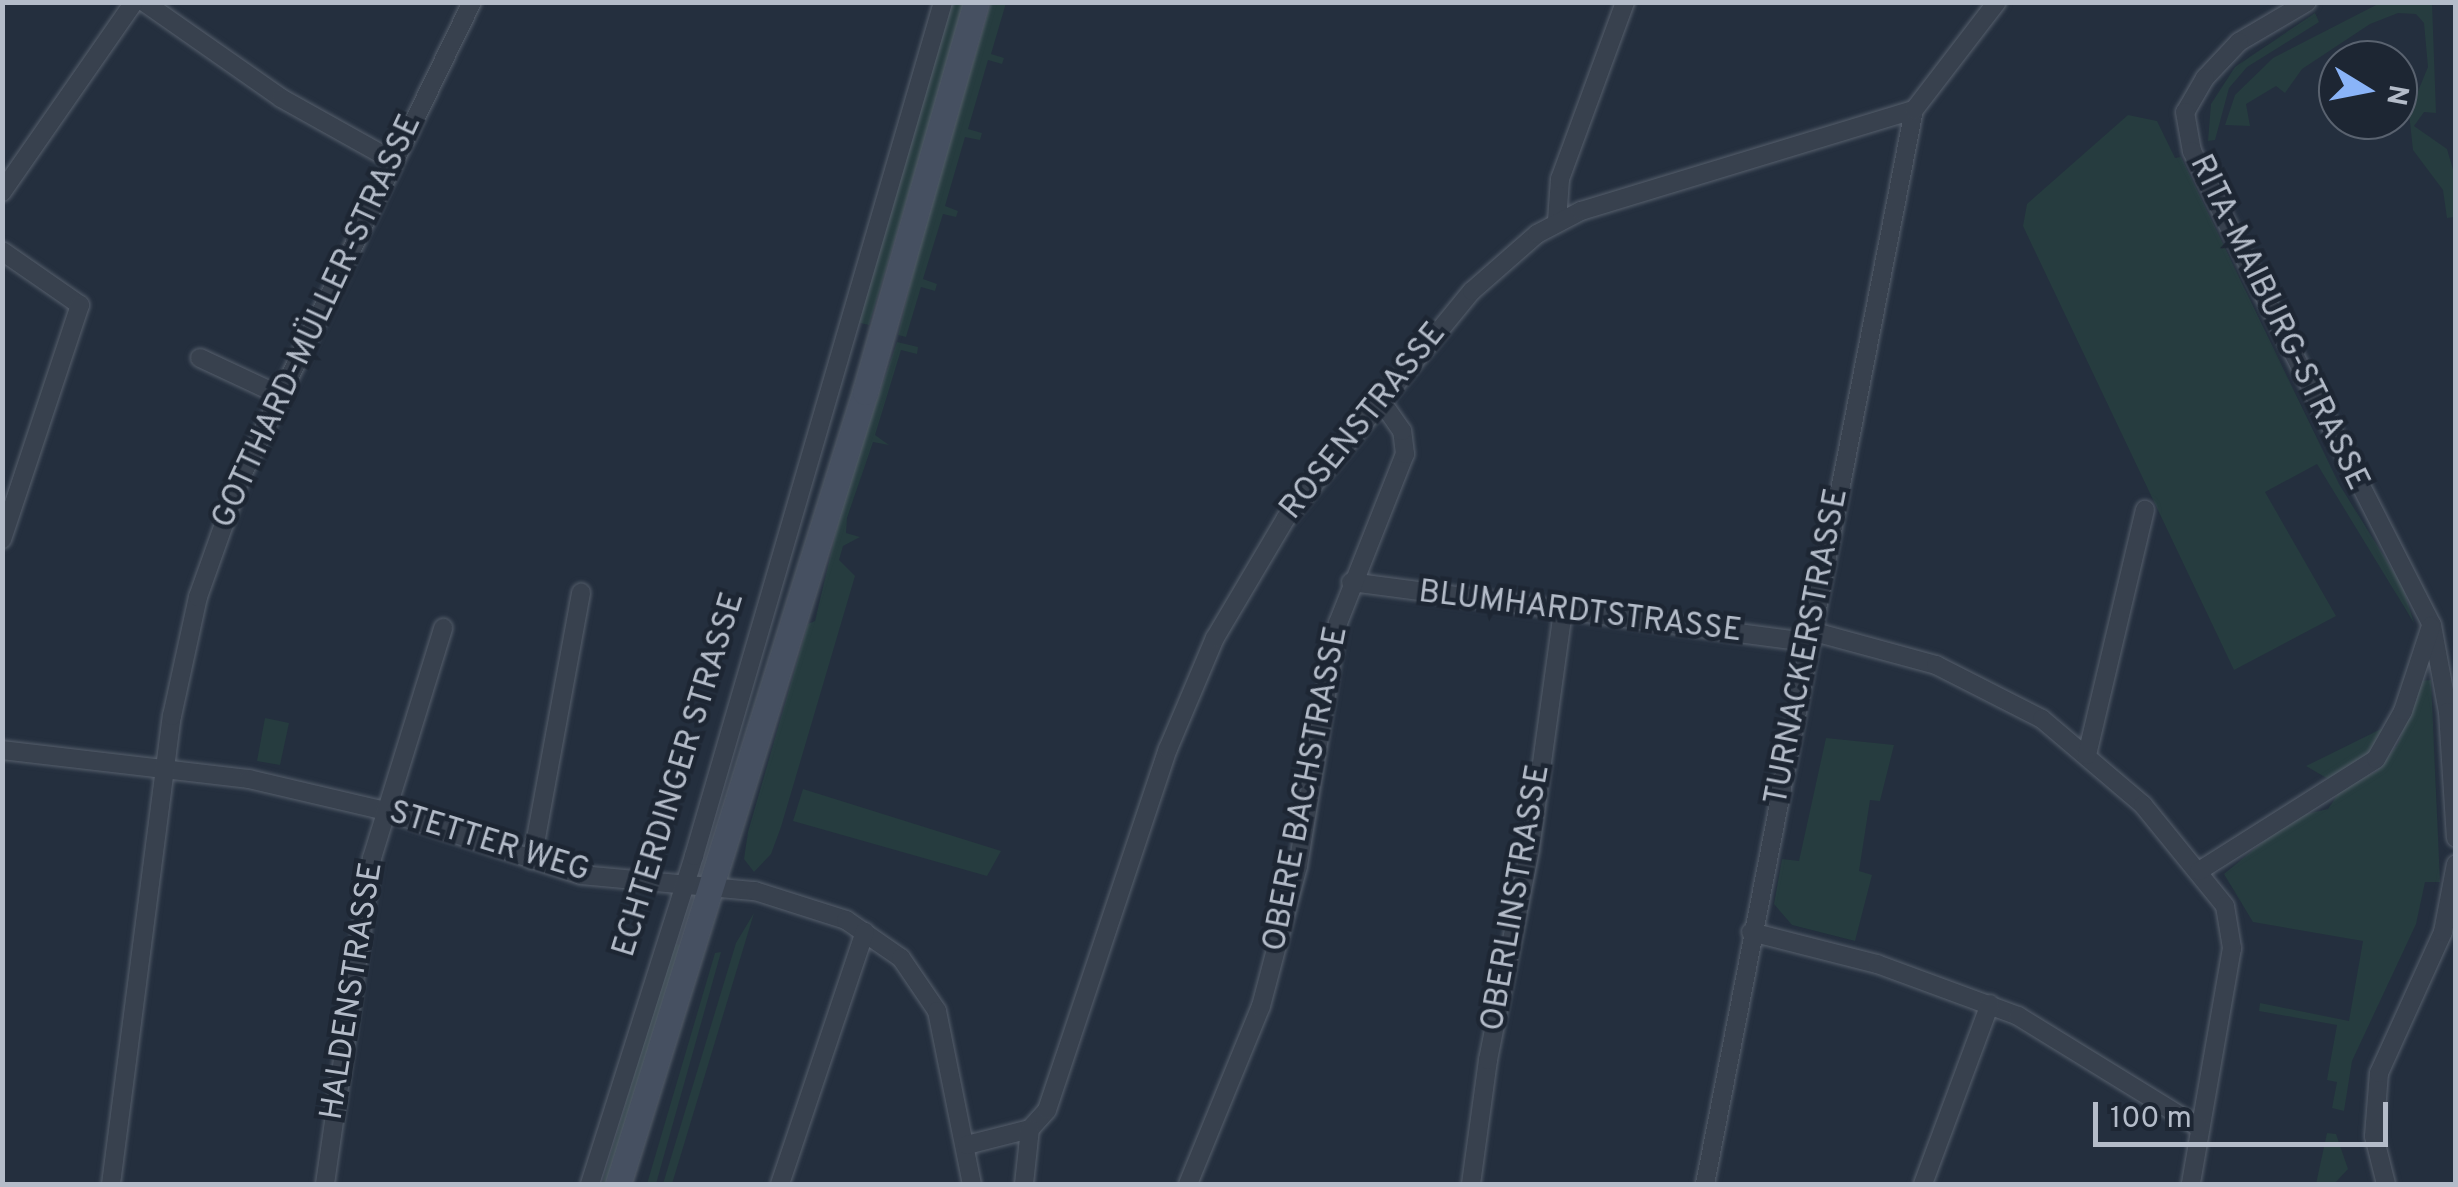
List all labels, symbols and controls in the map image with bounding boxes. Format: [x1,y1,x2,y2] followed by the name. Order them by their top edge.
[2318,40,2418,140] north arrow
[2376,82,2415,108] text: N
[205,109,431,535] street label: GOTTHARD-MÜLLER-STRASSE
[2180,149,2376,497] street label: RITA-MAIBURG-STRASSE
[1273,316,1455,528] street label: ROSENSTRASSE
[1758,485,1858,809] street label: TURNACKERSTRASSE
[1416,574,1744,652] street label: BLUMHARDTSTRASSE
[606,588,754,962] street label: ECHTERDINGER STRASSE
[1257,623,1357,955] street label: OBERE BACHSTRASSE
[1475,762,1559,1034] street label: OBERLINSTRASSE
[384,794,594,892] street label: STETTER WEG
[314,860,392,1122] street label: HALDENSTRASSE
[2098,1082,2393,1144] scale bar
[2110,1101,2192,1138] text: 100 m

